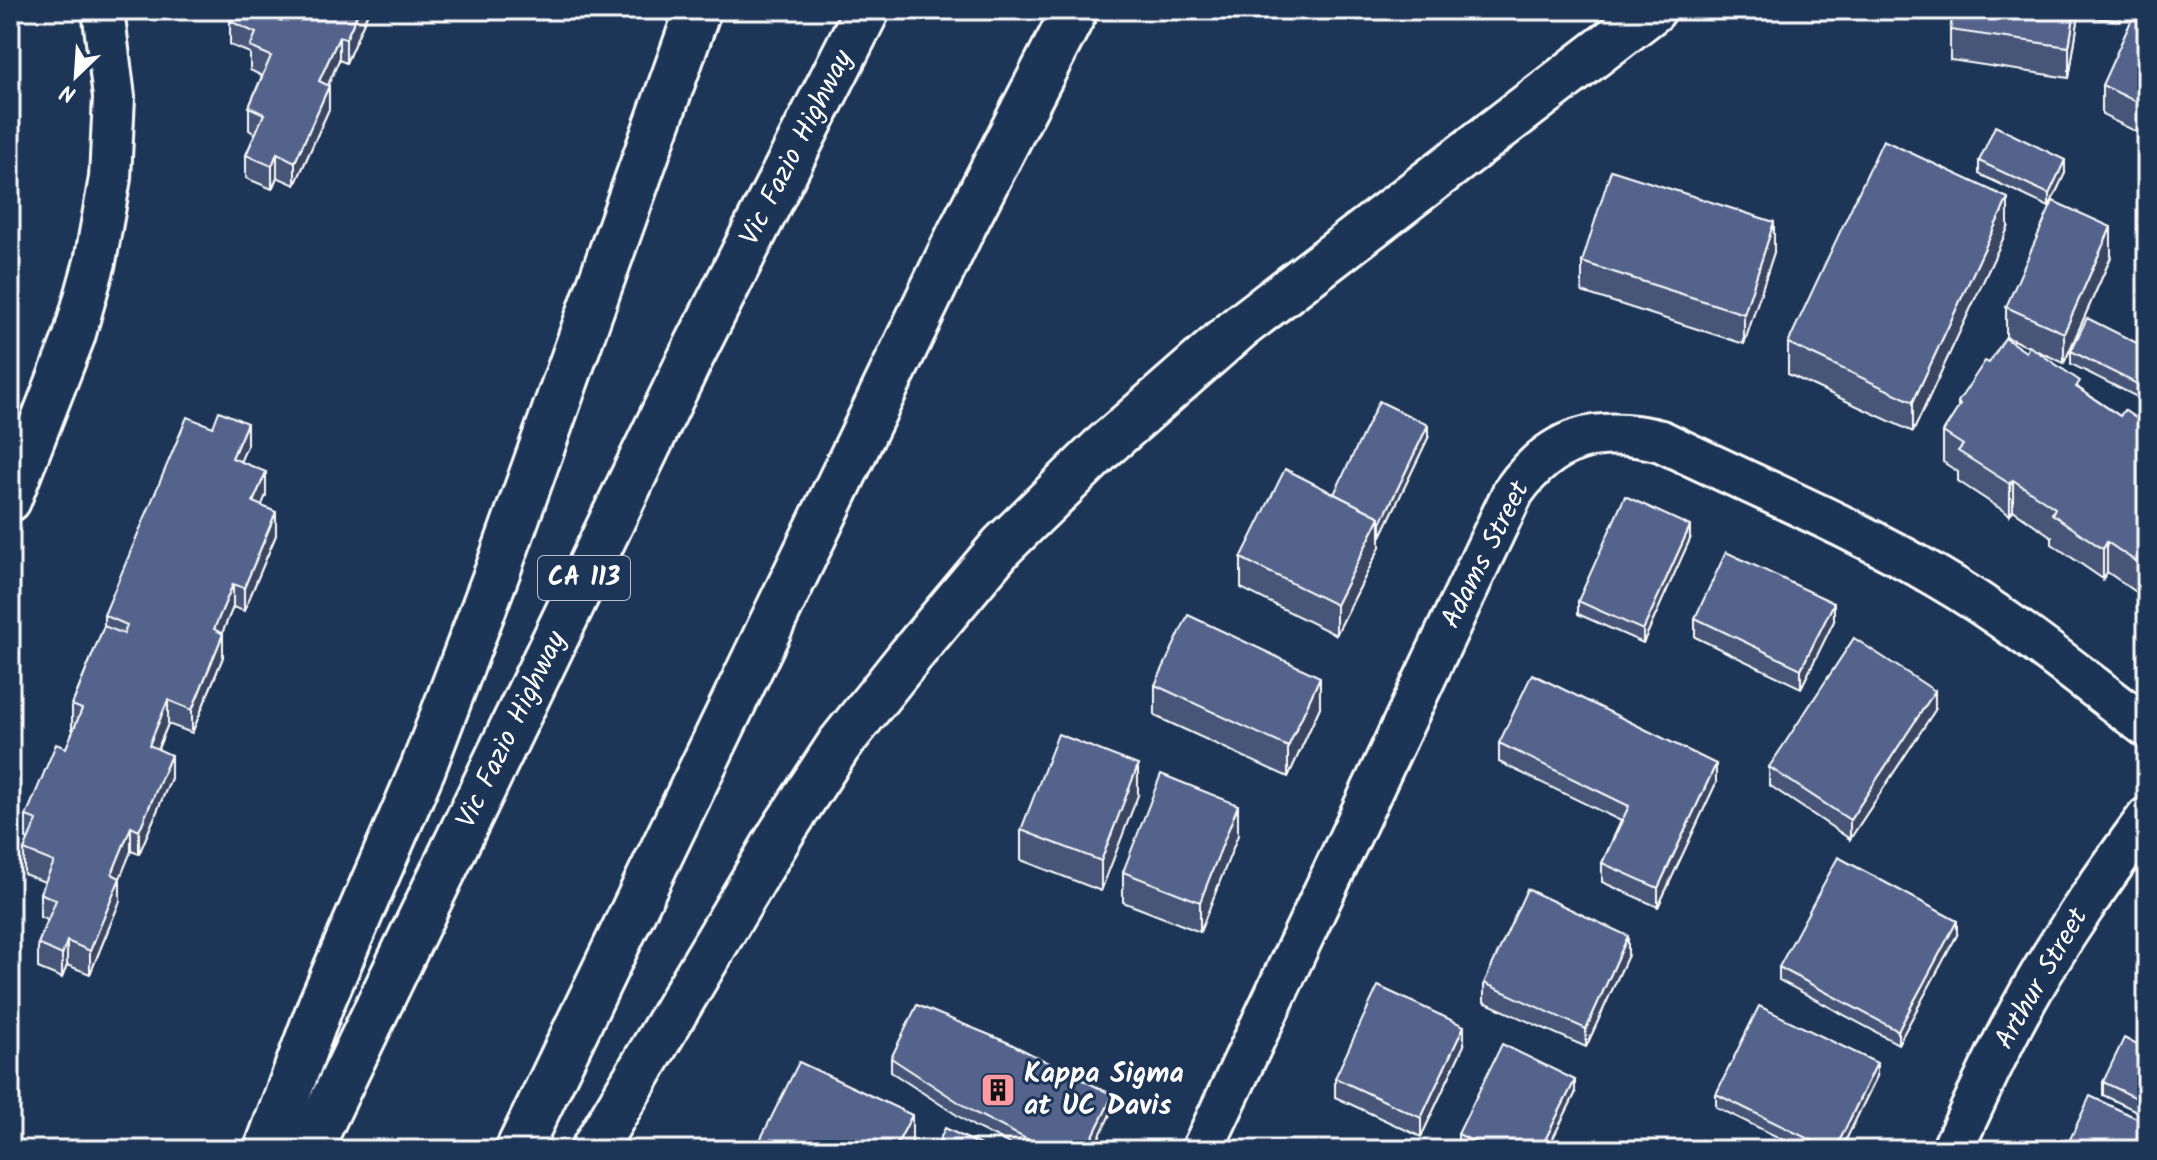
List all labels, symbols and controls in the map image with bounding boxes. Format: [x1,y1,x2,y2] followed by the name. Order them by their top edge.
[36,36,116,116] north arrow
[728,41,866,254] street label: Vic Fazio Highway
[55,73,82,111] text: N
[1429,472,1543,637] street label: Adams Street
[538,556,630,600] road number: CA 113
[445,623,580,836] street label: Vic Fazio Highway
[1983,899,2101,1058] street label: Arthur Street
[1024,1052,1184,1129] place label: Kappa Sigma at UC Davis
[979,1071,1017,1109] building icon: Kappa Sigma at UC Davis

